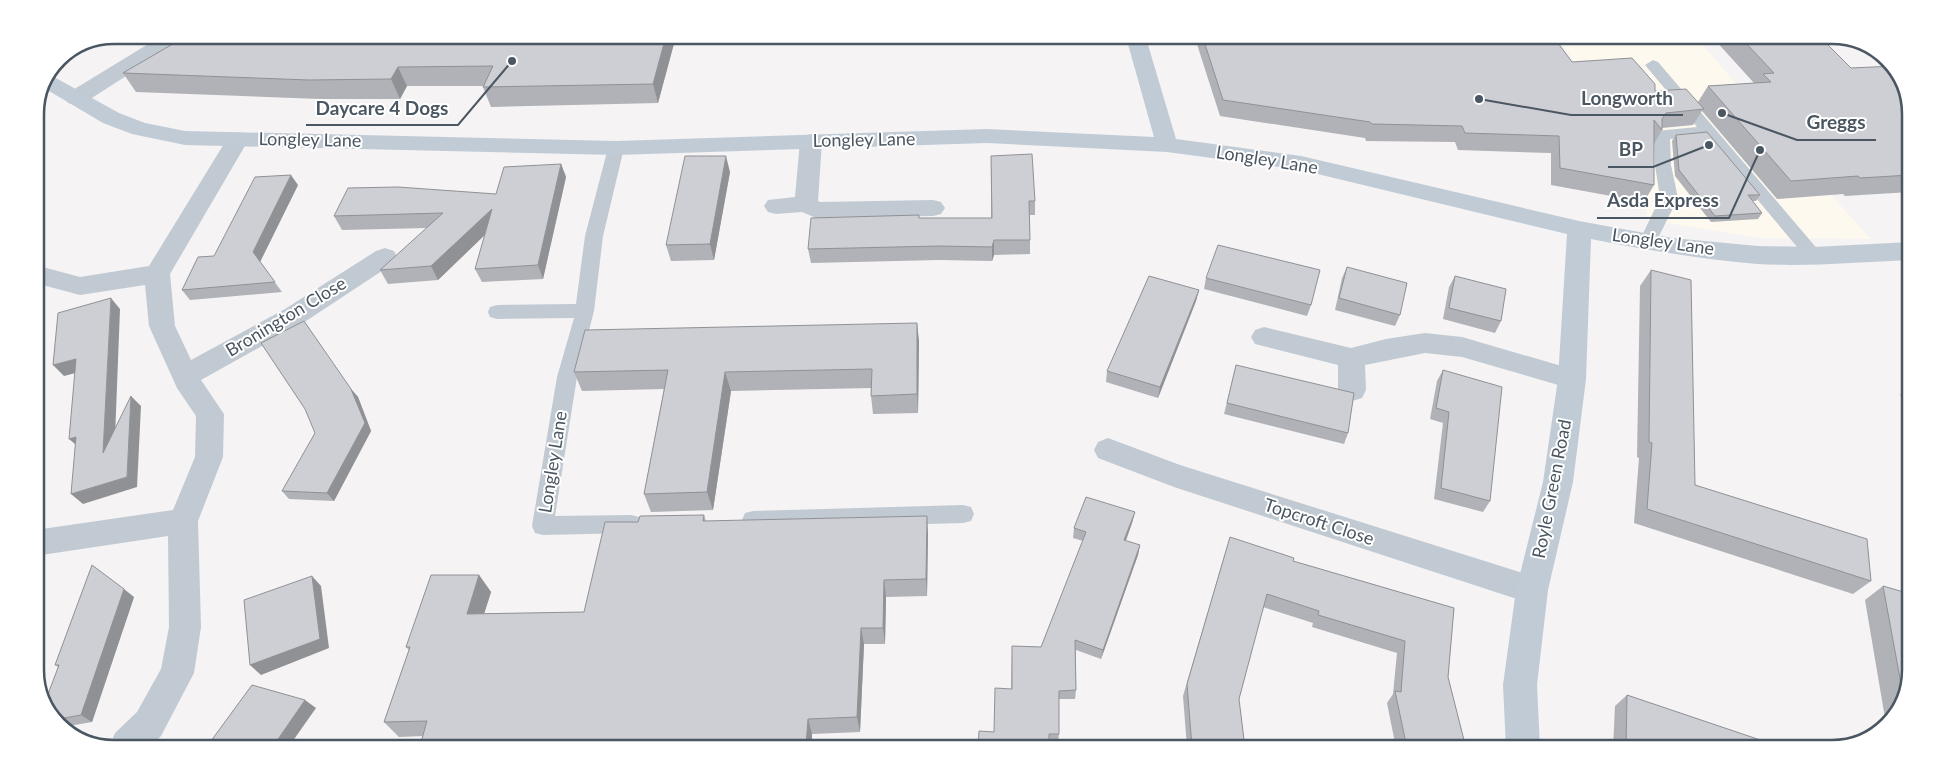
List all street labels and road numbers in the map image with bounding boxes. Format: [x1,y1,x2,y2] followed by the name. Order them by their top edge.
[258,127,362,151] street label: Longley Lane
[812,127,916,151] street label: Longley Lane
[1215,140,1320,178] street label: Longley Lane
[1611,223,1716,259] street label: Longley Lane
[221,272,350,361] street label: Bronington Close
[533,409,571,514] street label: Longley Lane
[1527,417,1575,560] street label: Royle Green Road
[1262,493,1377,549] street label: Topcroft Close

